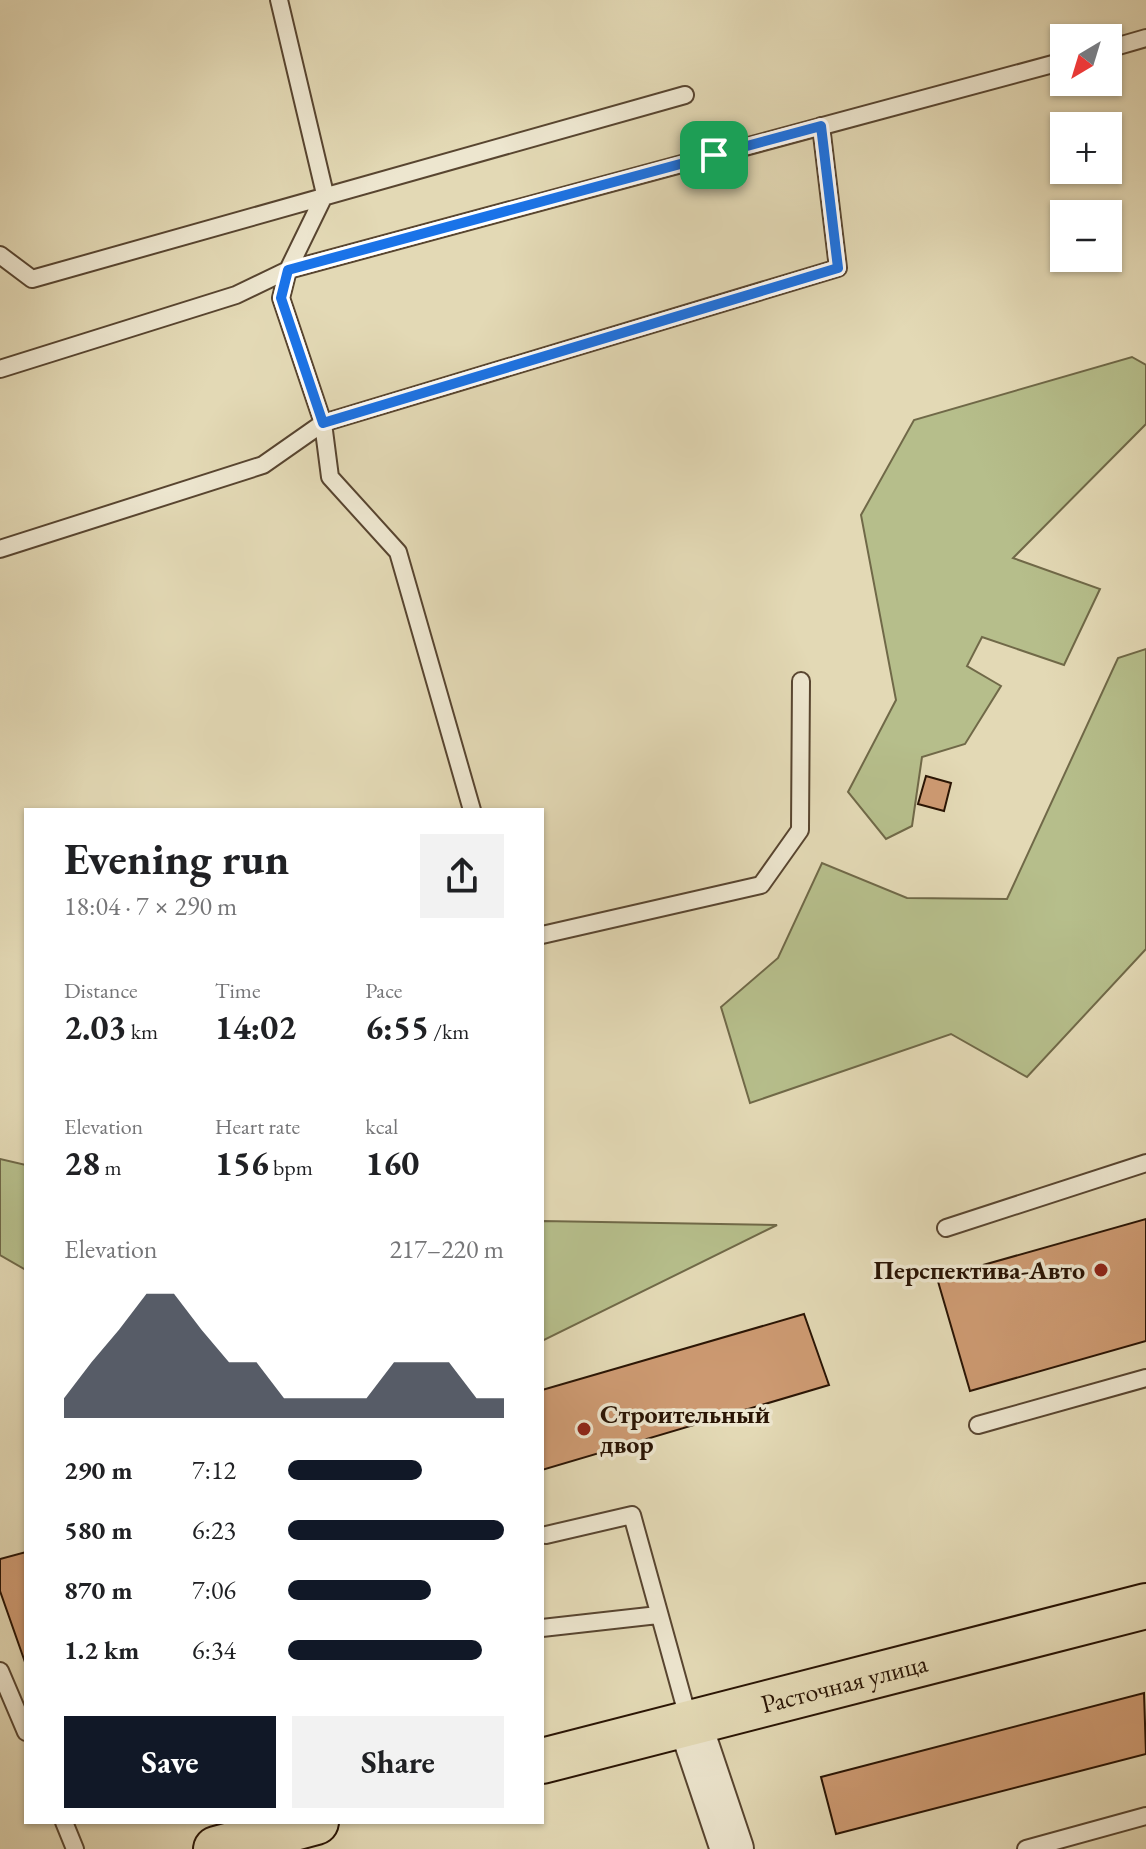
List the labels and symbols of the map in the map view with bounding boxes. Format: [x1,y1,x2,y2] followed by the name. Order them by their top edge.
[1050,24,1122,96] north arrow
[680,121,748,189] pin
[874,1253,1085,1287] place label: Перспектива-Авто
[1092,1261,1110,1279] marker: Перспектива-Авто
[600,1397,770,1461] place label: Строительный двор
[575,1420,593,1438] marker: Строительный двор
[757,1646,932,1721] street label: Расточная улица

